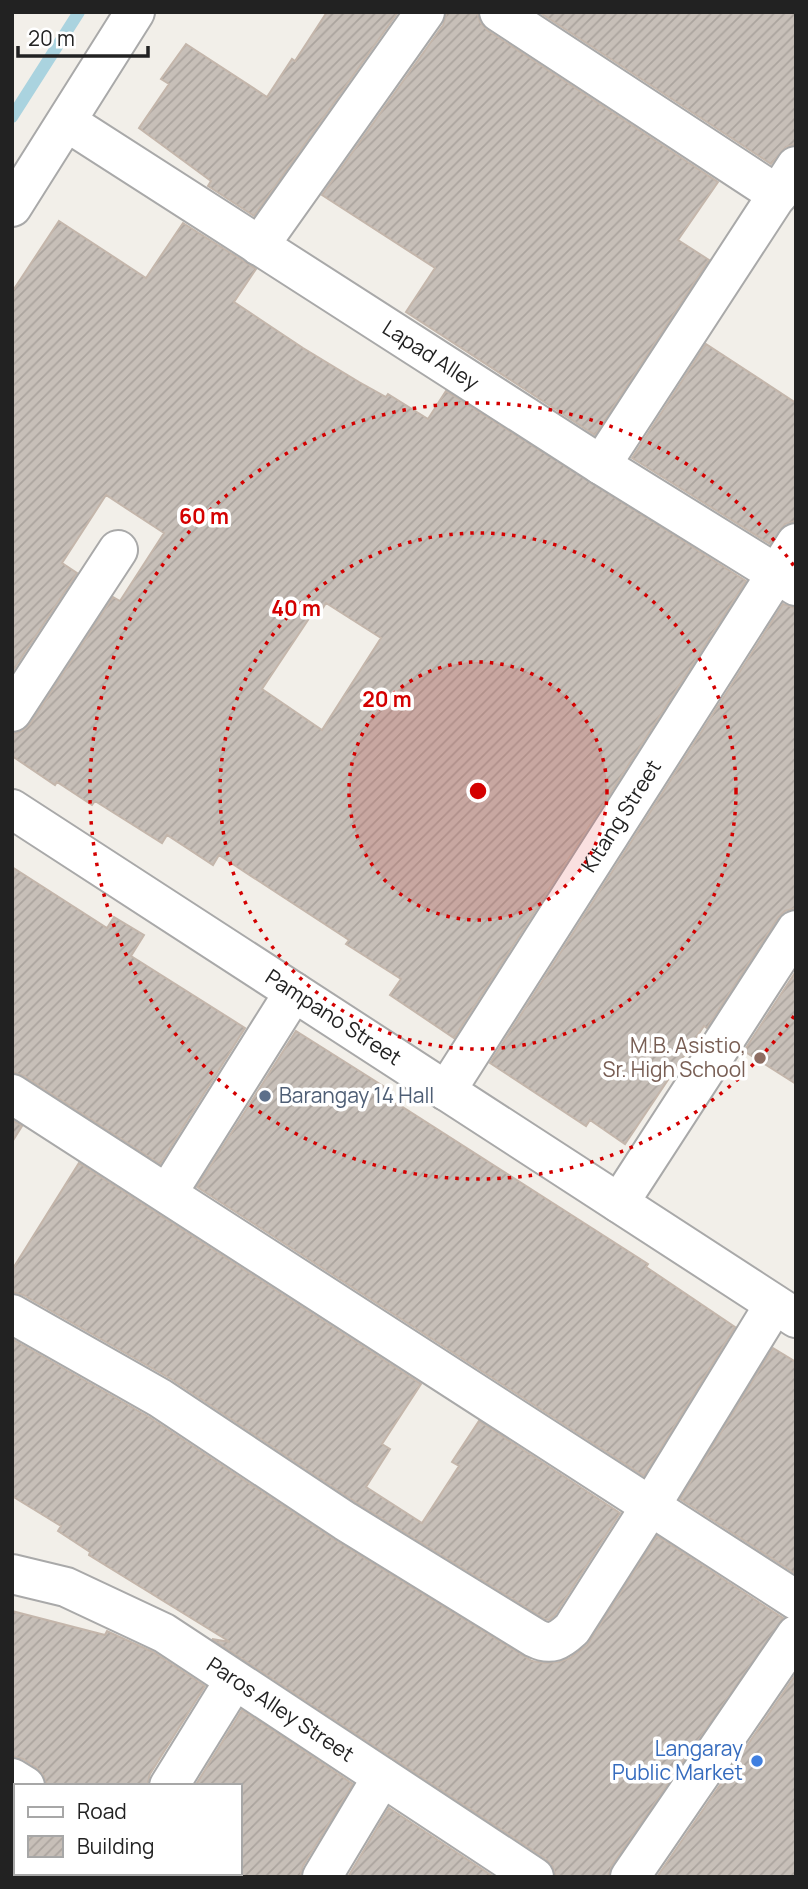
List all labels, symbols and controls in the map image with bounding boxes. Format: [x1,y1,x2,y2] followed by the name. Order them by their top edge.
[18,14,147,58] scale bar
[28,24,75,52] text: 20 m
[377,313,485,396] street label: Lapad Alley
[179,502,229,530] text: 60 m
[271,594,321,622] text: 40 m
[362,685,412,713] text: 20 m
[574,754,667,877] street label: Kitang Street
[466,779,490,803] centre of rings
[260,962,407,1071] street label: Pampano Street
[602,1031,746,1083] place label: M.B. Asistio, Sr. High School
[752,1050,768,1066] marker: M.B. Asistio, Sr. High School
[279,1081,434,1109] place label: Barangay 14 Hall
[257,1088,273,1104] marker: Barangay 14 Hall
[202,1650,360,1768] street label: Paros Alley Street
[612,1734,743,1786] place label: Langaray Public Market
[749,1753,765,1769] marker: Langaray Public Market
[14,1784,242,1875] legend
[77,1797,127,1825] text: Road
[77,1832,154,1860] text: Building

